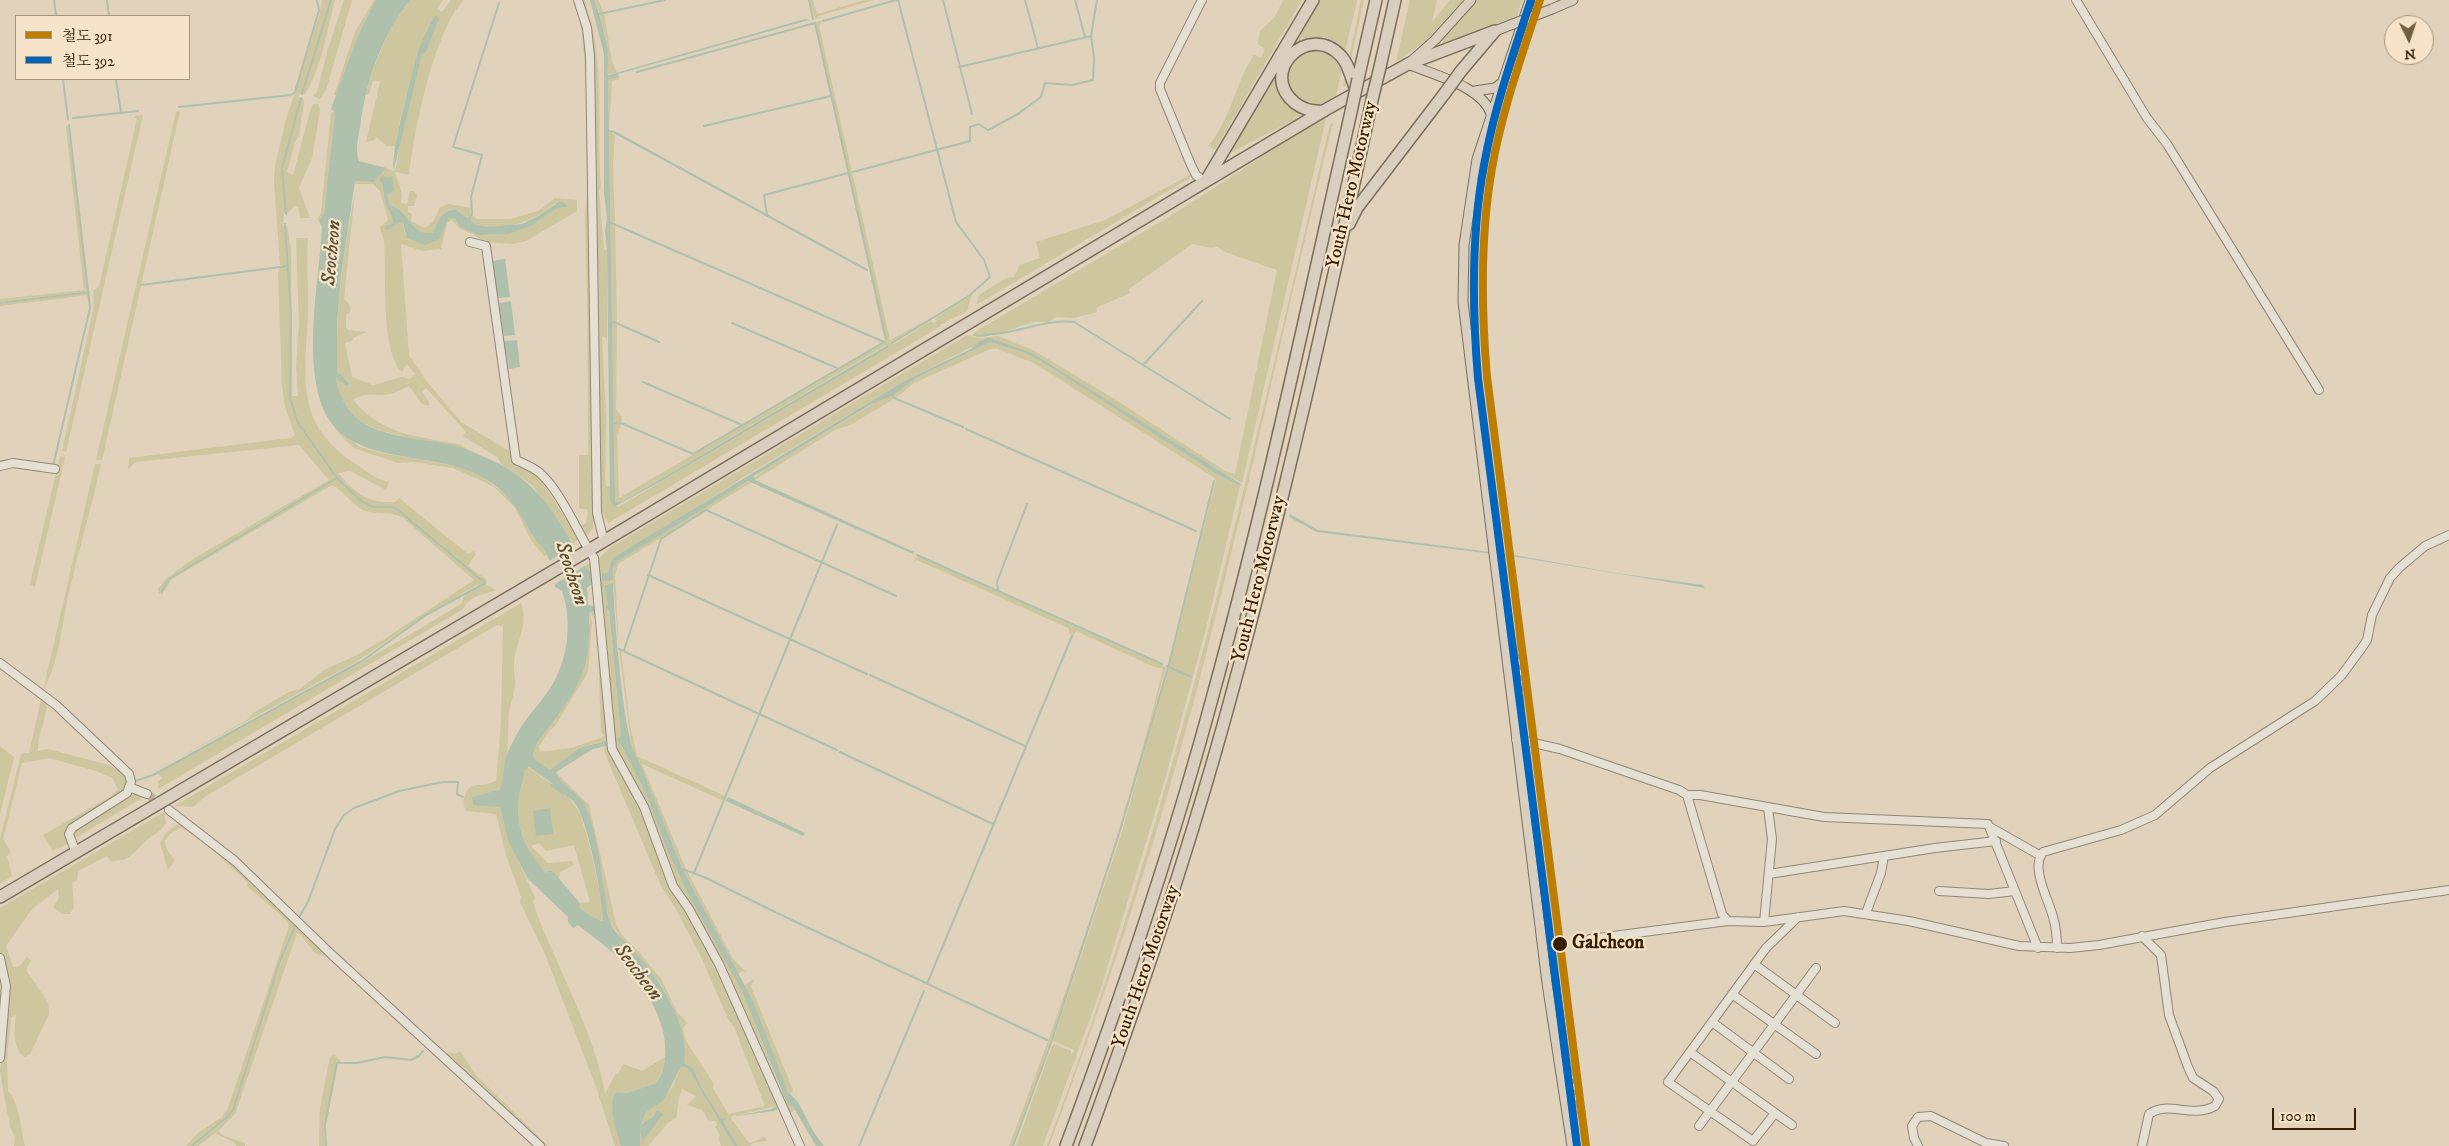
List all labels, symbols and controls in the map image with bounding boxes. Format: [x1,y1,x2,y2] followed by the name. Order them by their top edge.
[15,15,190,80] legend
[2384,15,2434,65] north arrow
[62,27,113,46] text: 철도 391
[2404,45,2416,63] text: N
[62,52,115,71] text: 철도 392
[1323,99,1383,271] street label: Youth Hero Motorway
[318,219,348,287] water label: Seocheon
[1228,493,1292,665] street label: Youth Hero Motorway
[548,539,592,609] water label: Seocheon
[1108,882,1186,1052] street label: Youth Hero Motorway
[1572,933,1644,955] place label: Galcheon
[1551,935,1569,953] marker: Galcheon
[608,940,666,1006] water label: Seocheon
[2274,1098,2358,1130] scale bar
[2280,1107,2316,1126] text: 100 m

